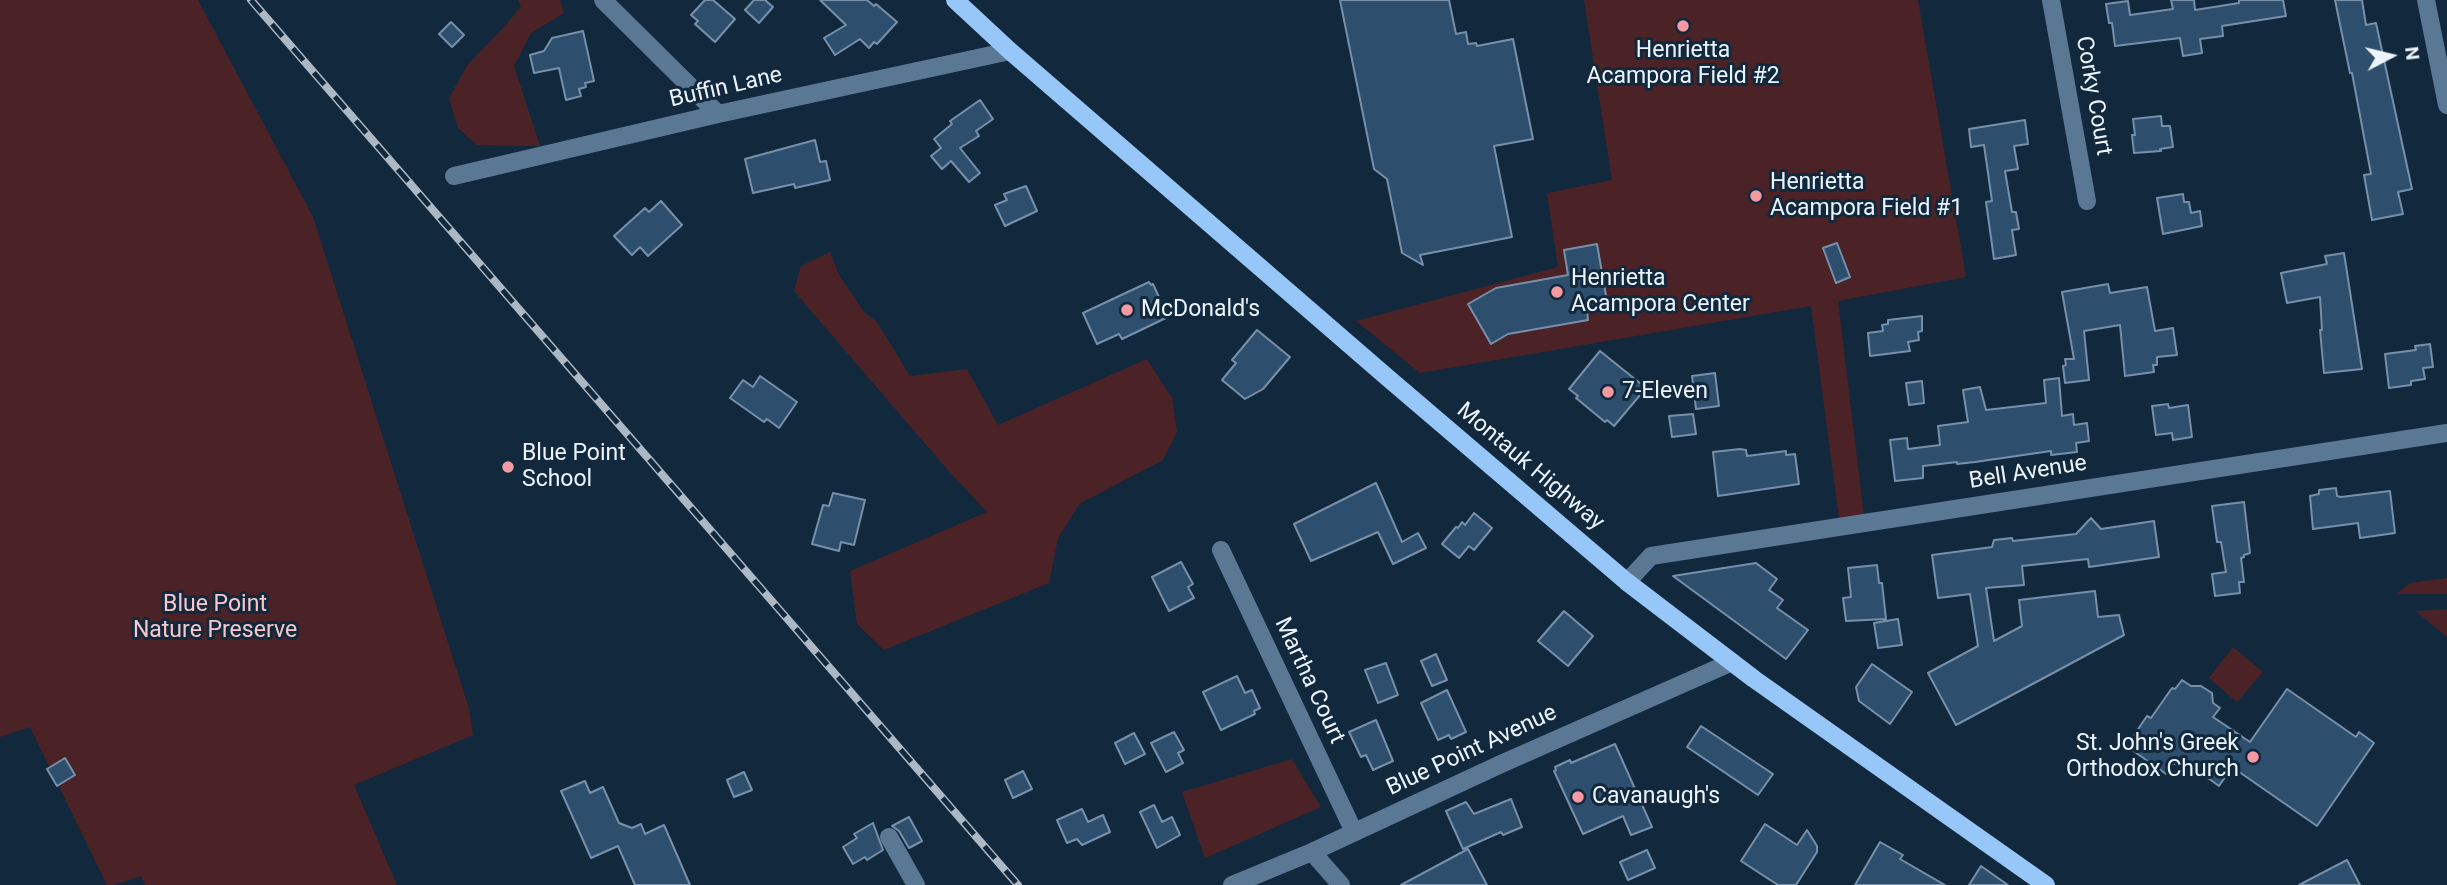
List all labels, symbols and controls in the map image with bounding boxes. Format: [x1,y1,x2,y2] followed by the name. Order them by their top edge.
[1675,18,1691,34] marker: Henrietta Acampora Field #2
[2356,21,2426,91] north arrow
[2069,34,2117,158] street label: Corky Court
[1586,37,1780,91] place label: Henrietta Acampora Field #2
[2400,45,2425,61] text: N
[667,62,785,114] street label: Buffin Lane
[1770,169,1963,223] place label: Henrietta Acampora Field #1
[1748,188,1764,204] marker: Henrietta Acampora Field #1
[1571,265,1750,319] place label: Henrietta Acampora Center
[1549,284,1565,300] marker: Henrietta Acampora Center
[1141,296,1260,324] place label: McDonald's
[1119,302,1135,318] marker: McDonald's
[1622,378,1708,406] place label: 7-Eleven
[1600,384,1616,400] marker: 7-Eleven
[1451,397,1609,537] street label: Montauk Highway
[522,440,626,494] place label: Blue Point School
[1967,450,2089,496] street label: Bell Avenue
[500,459,516,475] marker: Blue Point School
[133,591,297,645] park label: Blue Point Nature Preserve
[1268,614,1350,748] street label: Martha Court
[1382,699,1562,803] street label: Blue Point Avenue
[2066,730,2239,784] place label: St. John's Greek Orthodox Church
[2245,749,2261,765] marker: St. John's Greek Orthodox Church
[1592,783,1720,811] place label: Cavanaugh's
[1570,789,1586,805] marker: Cavanaugh's

